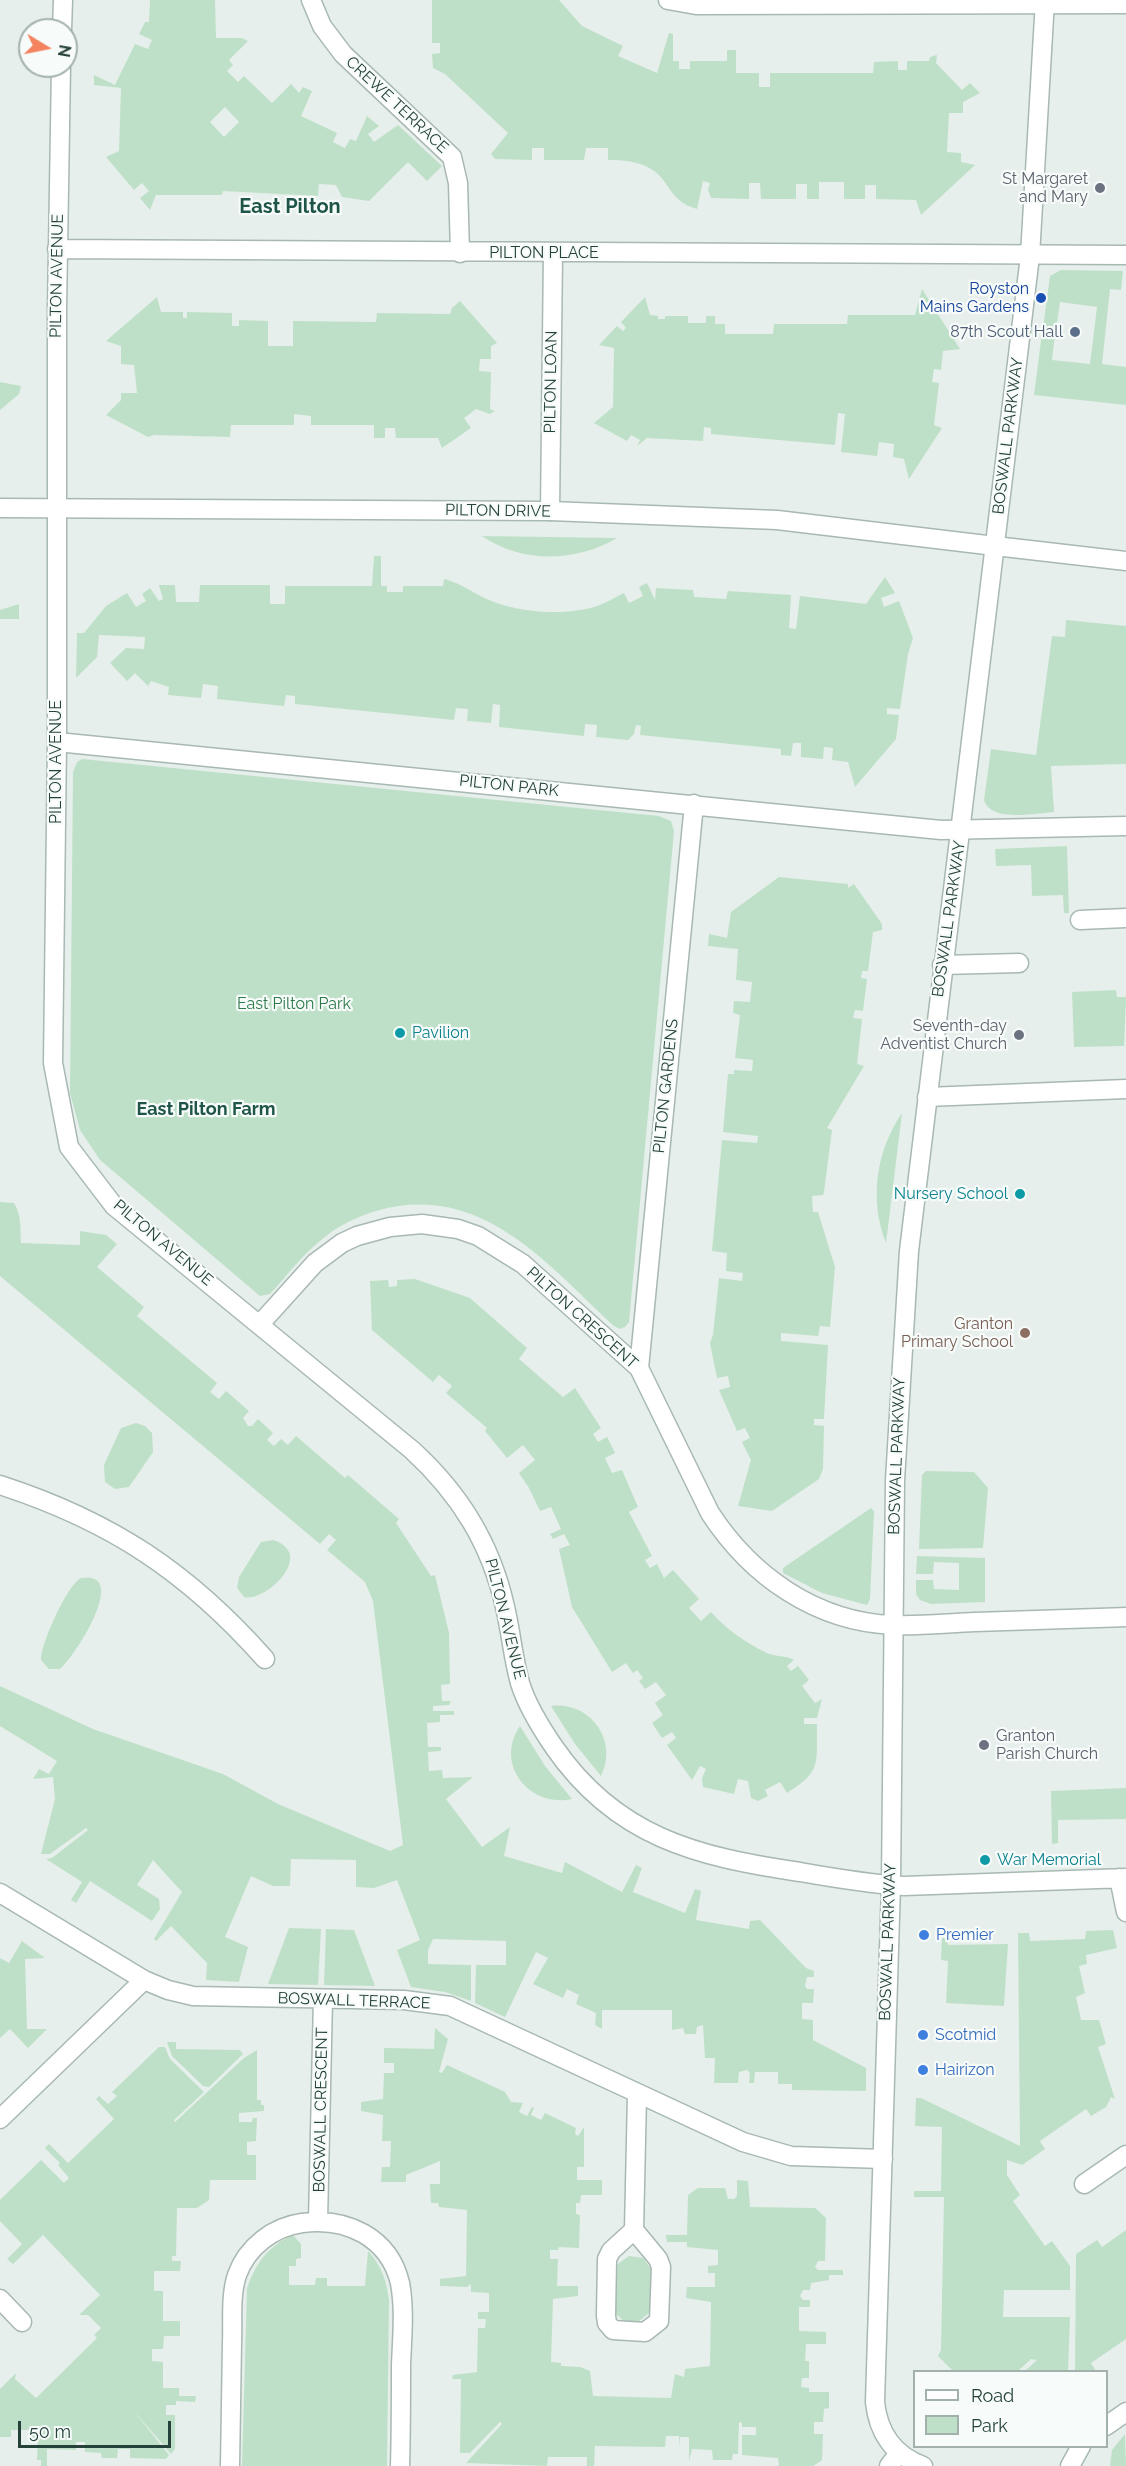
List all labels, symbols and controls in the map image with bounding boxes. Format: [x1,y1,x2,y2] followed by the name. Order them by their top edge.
[18,18,78,78] north arrow
[54,43,75,59] text: N
[342,53,452,157] street label: CREWE TERRACE
[1002,169,1088,207] place label: St Margaret and Mary
[1093,181,1107,195] marker: St Margaret and Mary
[239,195,341,219] district label: East Pilton
[46,214,68,338] street label: PILTON AVENUE
[489,243,599,263] street label: PILTON PLACE
[920,279,1029,317] place label: Royston Mains Gardens
[1034,291,1048,305] marker: Royston Mains Gardens
[950,322,1063,342] place label: 87th Scout Hall
[1068,325,1082,339] marker: 87th Scout Hall
[541,330,561,434] street label: PILTON LOAN
[989,356,1027,516] street label: BOSWALL PARKWAY
[445,500,551,522] street label: PILTON DRIVE
[46,700,66,824] street label: PILTON AVENUE
[458,771,560,801] street label: PILTON PARK
[929,839,969,999] street label: BOSWALL PARKWAY
[237,994,351,1014] park label: East Pilton Park
[880,1016,1007,1054] place label: Seventh-day Adventist Church
[649,1018,683,1154] street label: PILTON GARDENS
[412,1023,469,1043] place label: Pavilion
[393,1026,407,1040] marker: Pavilion
[1012,1028,1026,1042] marker: Seventh-day Adventist Church
[136,1099,276,1121] district label: East Pilton Farm
[894,1184,1008,1204] place label: Nursery School
[1013,1187,1027,1201] marker: Nursery School
[109,1196,217,1290] street label: PILTON AVENUE
[522,1263,642,1373] street label: PILTON CRESCENT
[901,1314,1013,1352] place label: Granton Primary School
[1018,1326,1032,1340] marker: Granton Primary School
[885,1377,909,1535] street label: BOSWALL PARKWAY
[481,1557,529,1681] street label: PILTON AVENUE
[996,1726,1098,1764] place label: Granton Parish Church
[977,1738,991,1752] marker: Granton Parish Church
[997,1850,1101,1870] place label: War Memorial
[978,1853,992,1867] marker: War Memorial
[876,1863,900,2021] street label: BOSWALL PARKWAY
[936,1925,994,1945] place label: Premier
[917,1928,931,1942] marker: Premier
[277,1989,431,2013] street label: BOSWALL TERRACE
[935,2025,996,2045] place label: Scotmid
[310,2027,332,2193] street label: BOSWALL CRESCENT
[916,2028,930,2042] marker: Scotmid
[935,2060,995,2080] place label: Hairizon
[916,2063,930,2077] marker: Hairizon
[913,2370,1108,2448] legend
[971,2385,1014,2406] text: Road
[21,2409,174,2447] scale bar
[971,2415,1008,2436] text: Park
[29,2421,71,2442] text: 50 m

